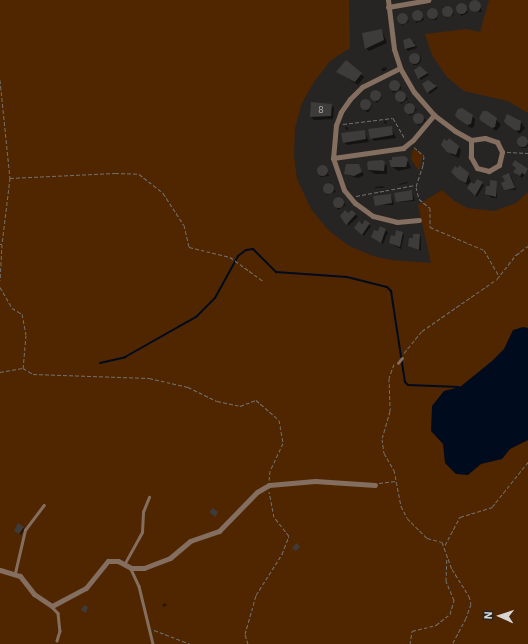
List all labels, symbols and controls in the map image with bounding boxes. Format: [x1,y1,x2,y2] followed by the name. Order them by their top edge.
[318,105,324,115] house number: 8
[480,596,520,636] north arrow
[481,611,495,620] text: N

